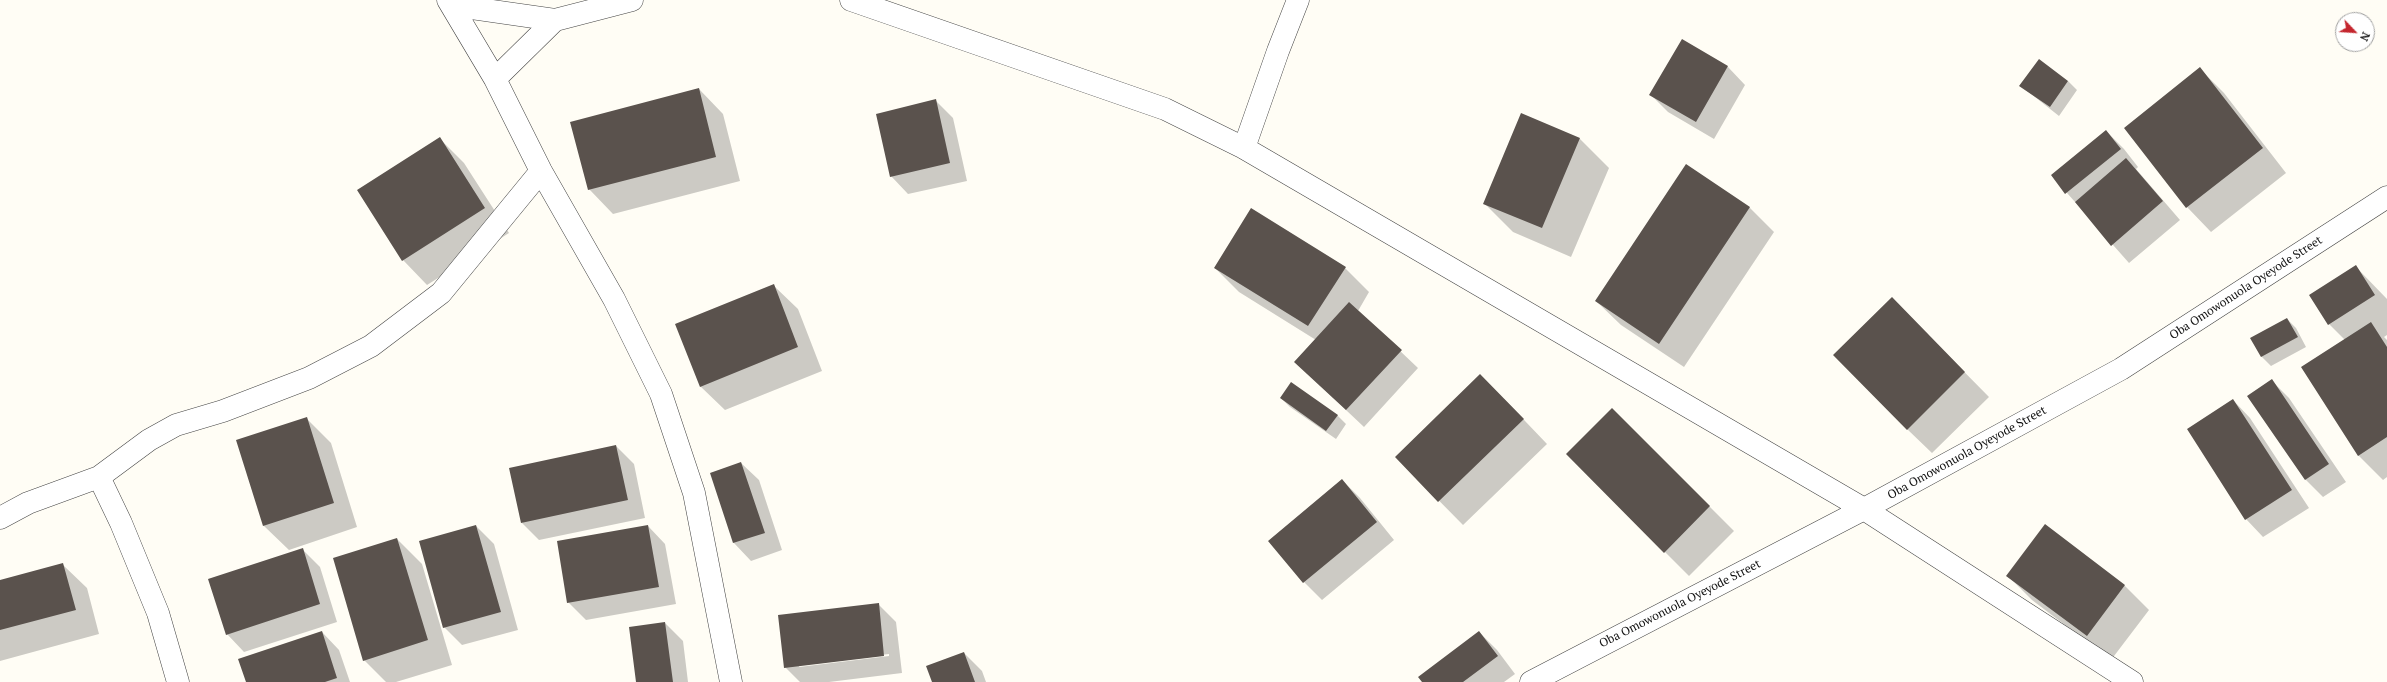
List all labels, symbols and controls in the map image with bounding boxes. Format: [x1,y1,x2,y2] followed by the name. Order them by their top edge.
[2335,12,2375,52] north arrow
[2357,30,2373,43] text: N
[2167,233,2325,343] street label: Oba Omowonuola Oyeyode Street
[1885,403,2049,503] street label: Oba Omowonuola Oyeyode Street
[1597,557,1763,651] street label: Oba Omowonuola Oyeyode Street

